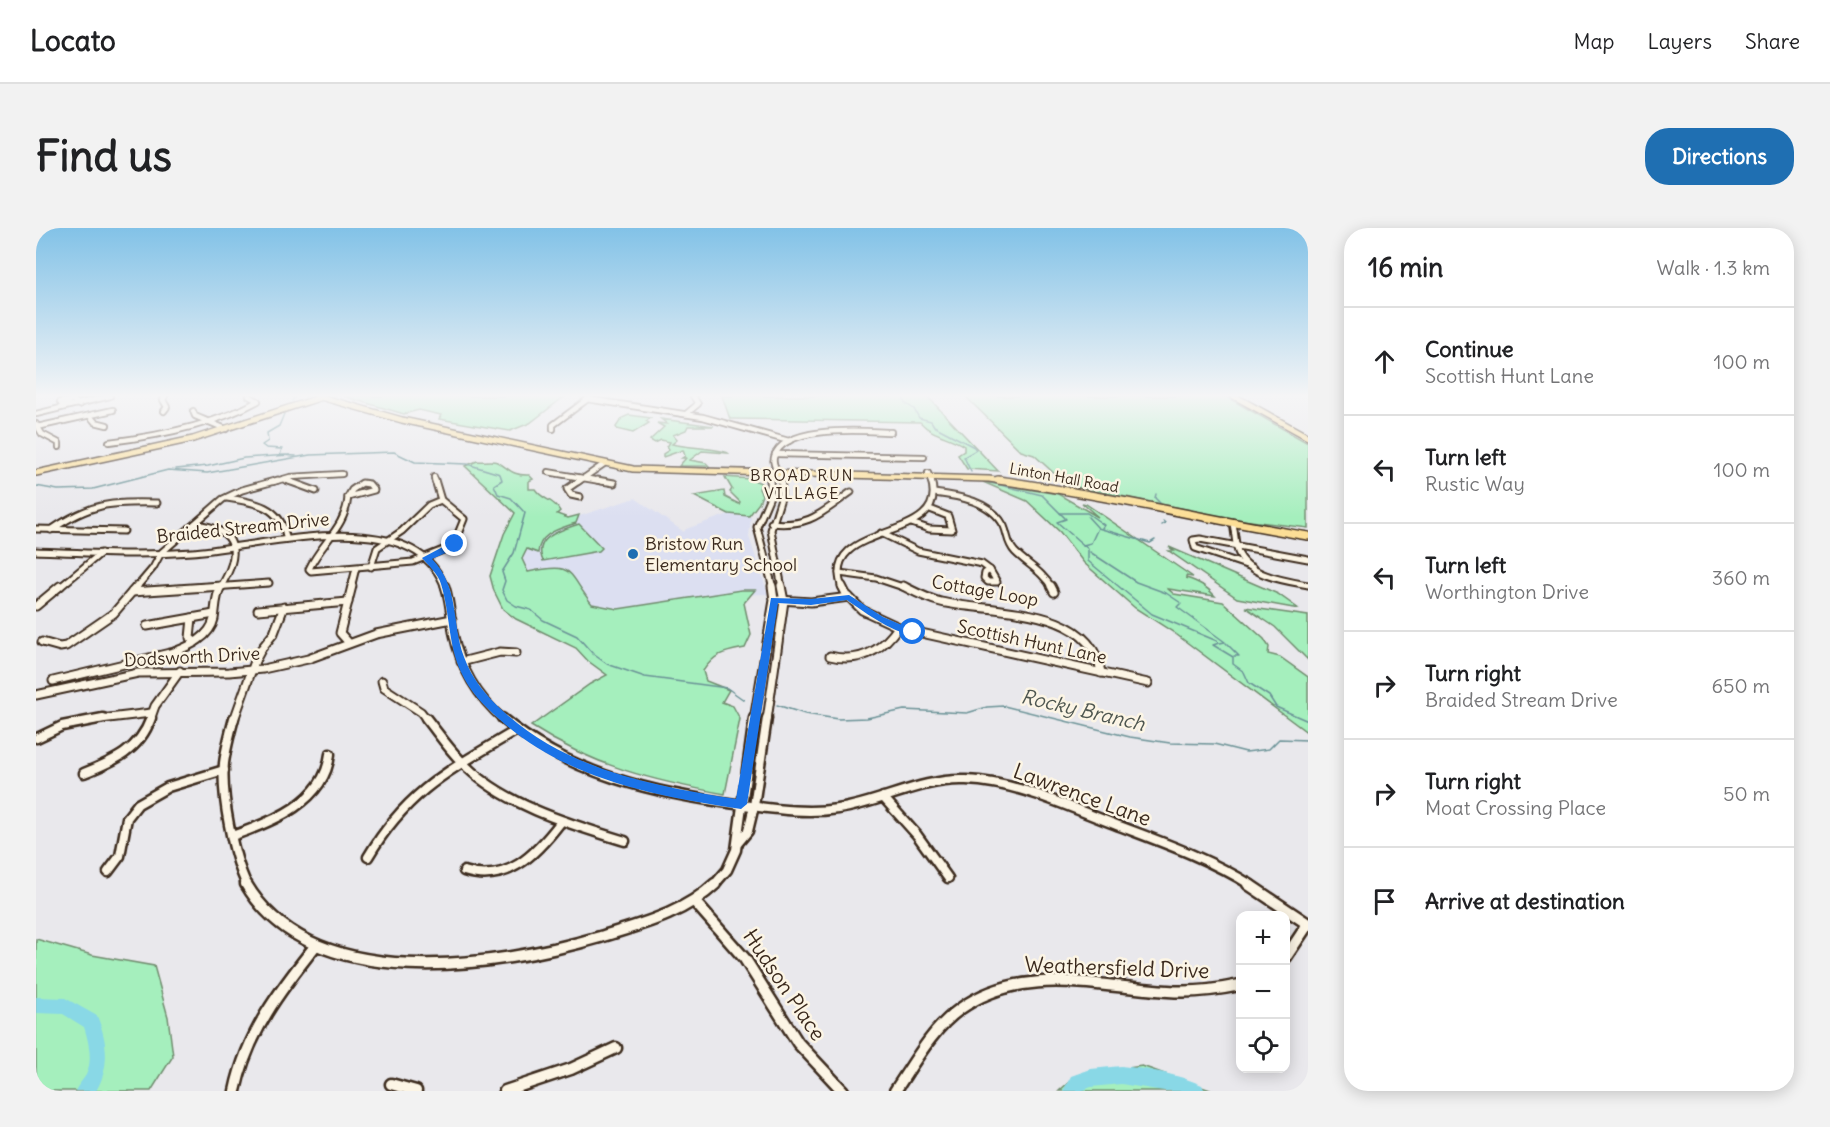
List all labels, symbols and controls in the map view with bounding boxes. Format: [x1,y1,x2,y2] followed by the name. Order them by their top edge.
[30,23,116,59] text: Locato
[1574,28,1614,55] text: Map
[1647,28,1712,55] text: Layers
[1745,28,1800,55] text: Share
[1645,128,1794,185] button: Directions
[36,130,172,182] text: Find us
[1368,251,1443,284] text: 16 min
[1656,255,1770,280] text: Walk · 1.3 km
[1425,335,1514,363] text: Continue
[1368,345,1401,378] icon: ahead
[1713,349,1770,374] text: 100 m
[1425,363,1594,388] text: Scottish Hunt Lane
[1425,443,1506,471] text: Turn left
[1368,453,1401,486] icon: left
[1713,457,1770,482] text: 100 m
[1008,459,1120,496] street label: Linton Hall Road
[750,465,854,503] district label: BROAD RUN VILLAGE
[1425,471,1525,496] text: Rustic Way
[155,507,330,548] street label: Braided Stream Drive
[441,530,467,556] route end
[645,532,797,576] place label: Bristow Run Elementary School
[626,547,640,561] marker: Bristow Run Elementary School
[1425,551,1506,579] text: Turn left
[1368,561,1401,594] icon: left
[1712,565,1770,590] text: 360 m
[930,570,1040,611] street label: Cottage Loop
[1425,579,1589,604] text: Worthington Drive
[955,614,1109,669] street label: Scottish Hunt Lane
[899,618,925,644] route start
[123,641,261,672] street label: Dodsworth Drive
[1425,659,1521,687] text: Turn right
[1368,669,1401,702] icon: right
[1712,673,1770,698] text: 650 m
[1019,683,1148,736] water label: Rocky Branch
[1425,687,1618,712] text: Braided Stream Drive
[1010,757,1155,832] street label: Lawrence Lane
[1425,767,1521,795] text: Turn right
[1368,777,1401,810] icon: right
[1723,781,1770,806] text: 50 m
[1425,795,1606,820] text: Moat Crossing Place
[1368,885,1401,918] icon: arrive
[1425,887,1625,915] text: Arrive at destination
[1236,911,1290,1073] map controls
[1236,911,1290,965] button: +
[737,924,832,1046] street label: Hudson Place
[1024,951,1210,984] street label: Weathersfield Drive
[1236,965,1290,1019] button: −
[1236,1019,1290,1073] button: locate

